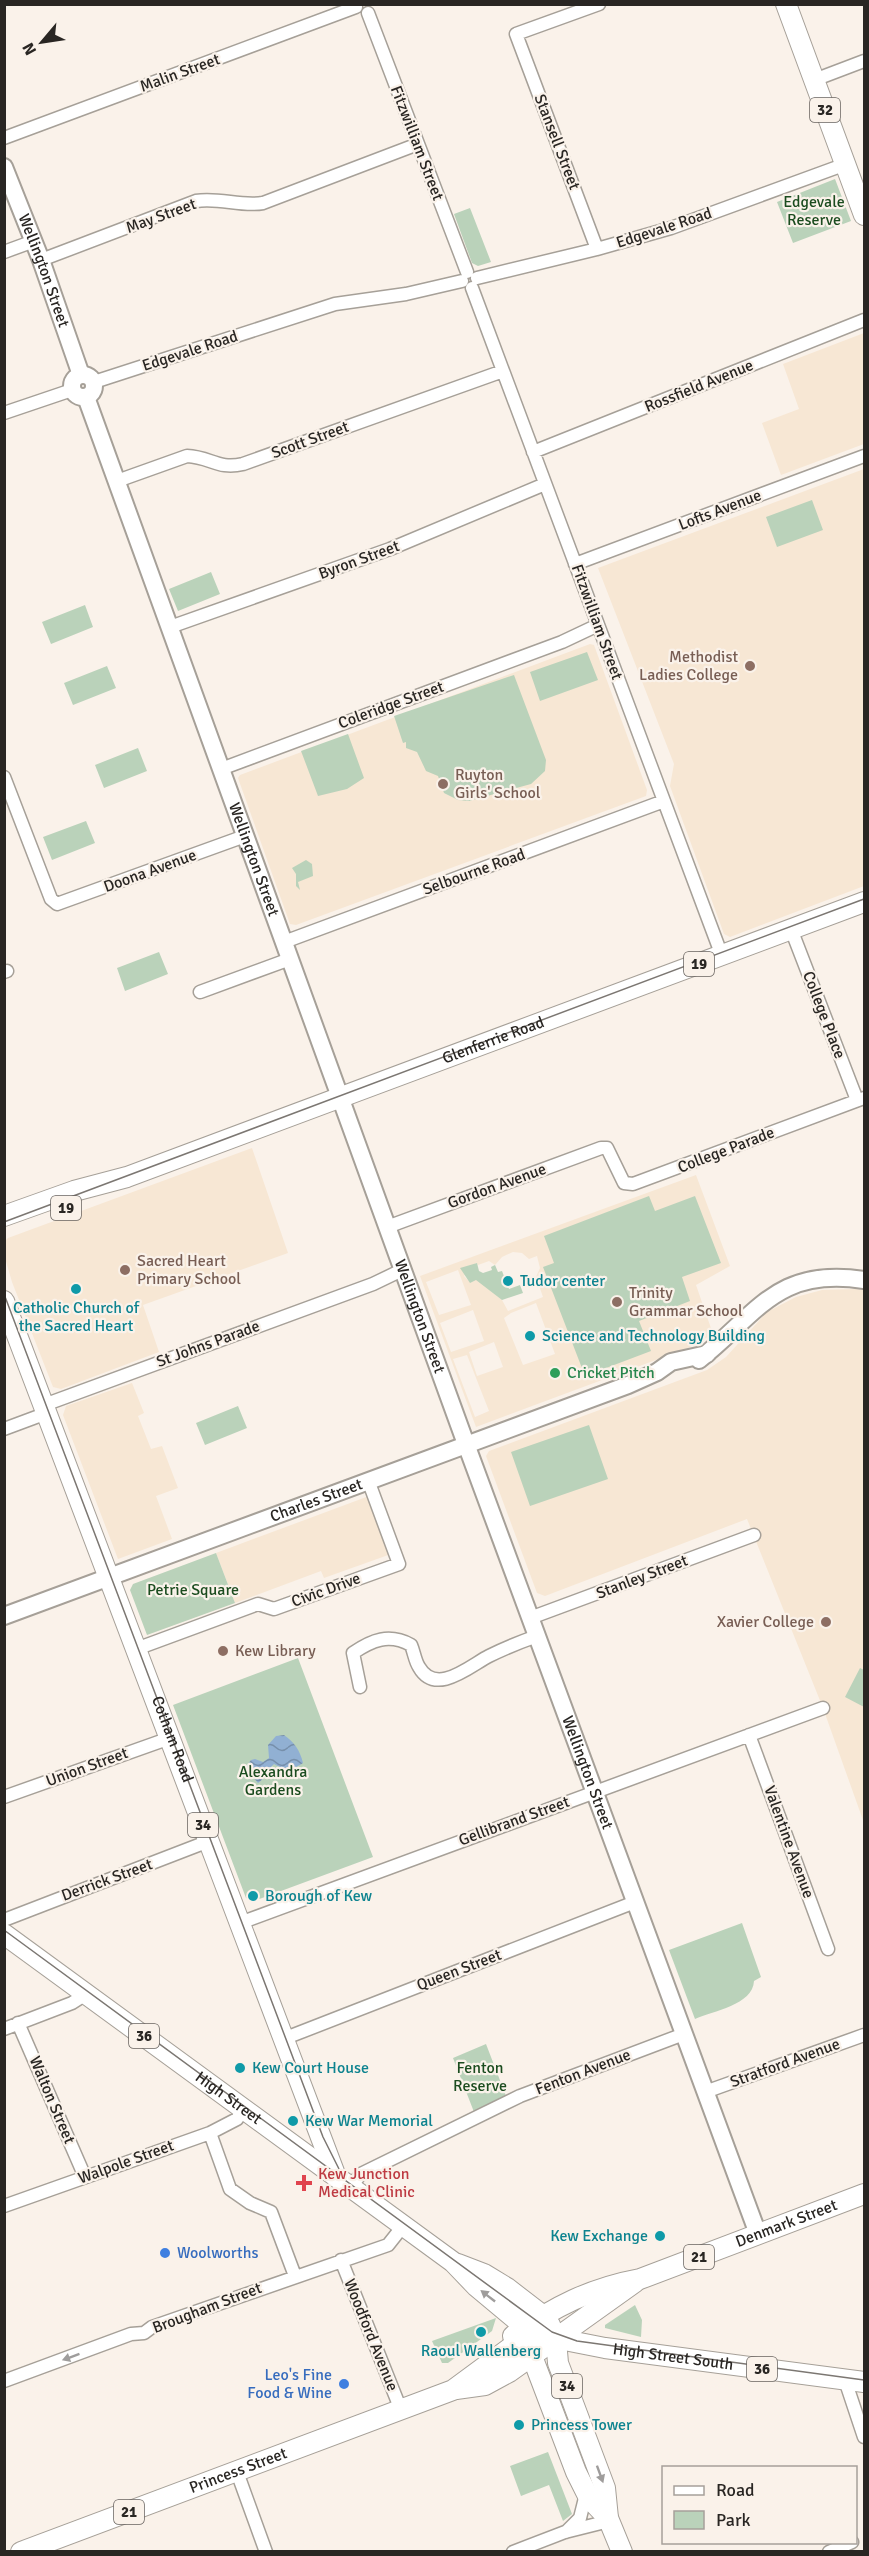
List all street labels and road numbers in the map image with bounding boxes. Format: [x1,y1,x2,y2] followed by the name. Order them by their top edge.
[137,49,223,97] street label: Malin Street
[386,83,448,204] street label: Fitzwilliam Street
[530,91,585,193] street label: Stansell Street
[810,98,840,122] road number: 32
[123,194,199,238] street label: May Street
[614,203,714,253] street label: Edgevale Road
[14,211,74,330] street label: Wellington Street
[140,326,240,376] street label: Edgevale Road
[642,355,756,417] street label: Rossfield Avenue
[269,417,352,463] street label: Scott Street
[676,485,764,535] street label: Lofts Avenue
[316,536,403,584] street label: Byron Street
[567,562,627,683] street label: Fitzwilliam Street
[335,676,447,733] street label: Coleridge Street
[224,800,284,919] street label: Wellington Street
[420,844,528,900] street label: Selbourne Road
[101,845,199,897] street label: Doona Avenue
[684,952,714,976] road number: 19
[798,968,850,1062] street label: College Place
[440,1012,547,1068] street label: Glenferrie Road
[675,1122,777,1178] street label: College Parade
[445,1159,549,1213] street label: Gordon Avenue
[51,1196,81,1220] road number: 19
[390,1257,450,1376] street label: Wellington Street
[154,1316,262,1372] street label: St Johns Parade
[267,1474,366,1527] street label: Charles Street
[593,1550,691,1604] street label: Stanley Street
[289,1568,363,1612] street label: Civic Drive
[147,1693,198,1785] street label: Cotham Road
[557,1713,618,1832] street label: Wellington Street
[43,1743,131,1791] street label: Union Street
[759,1783,819,1901] street label: Valentine Avenue
[456,1792,573,1850] street label: Gellibrand Street
[188,1813,218,1837] road number: 34
[59,1854,156,1906] street label: Derrick Street
[414,1945,505,1995] street label: Queen Street
[129,2024,159,2048] road number: 36
[727,2034,843,2092] street label: Stratford Avenue
[532,2045,634,2099] street label: Fenton Avenue
[25,2053,80,2147] street label: Walton Street
[191,2067,266,2129] street label: High Street
[75,2135,177,2189] street label: Walpole Street
[733,2195,840,2252] street label: Denmark Street
[684,2245,714,2269] road number: 21
[339,2276,403,2394] street label: Woodford Avenue
[150,2278,265,2338] street label: Brougham Street
[612,2339,735,2375] street label: High Street South
[747,2357,777,2381] road number: 36
[552,2374,582,2398] road number: 34
[187,2443,290,2498] street label: Princess Street
[114,2500,144,2524] road number: 21

